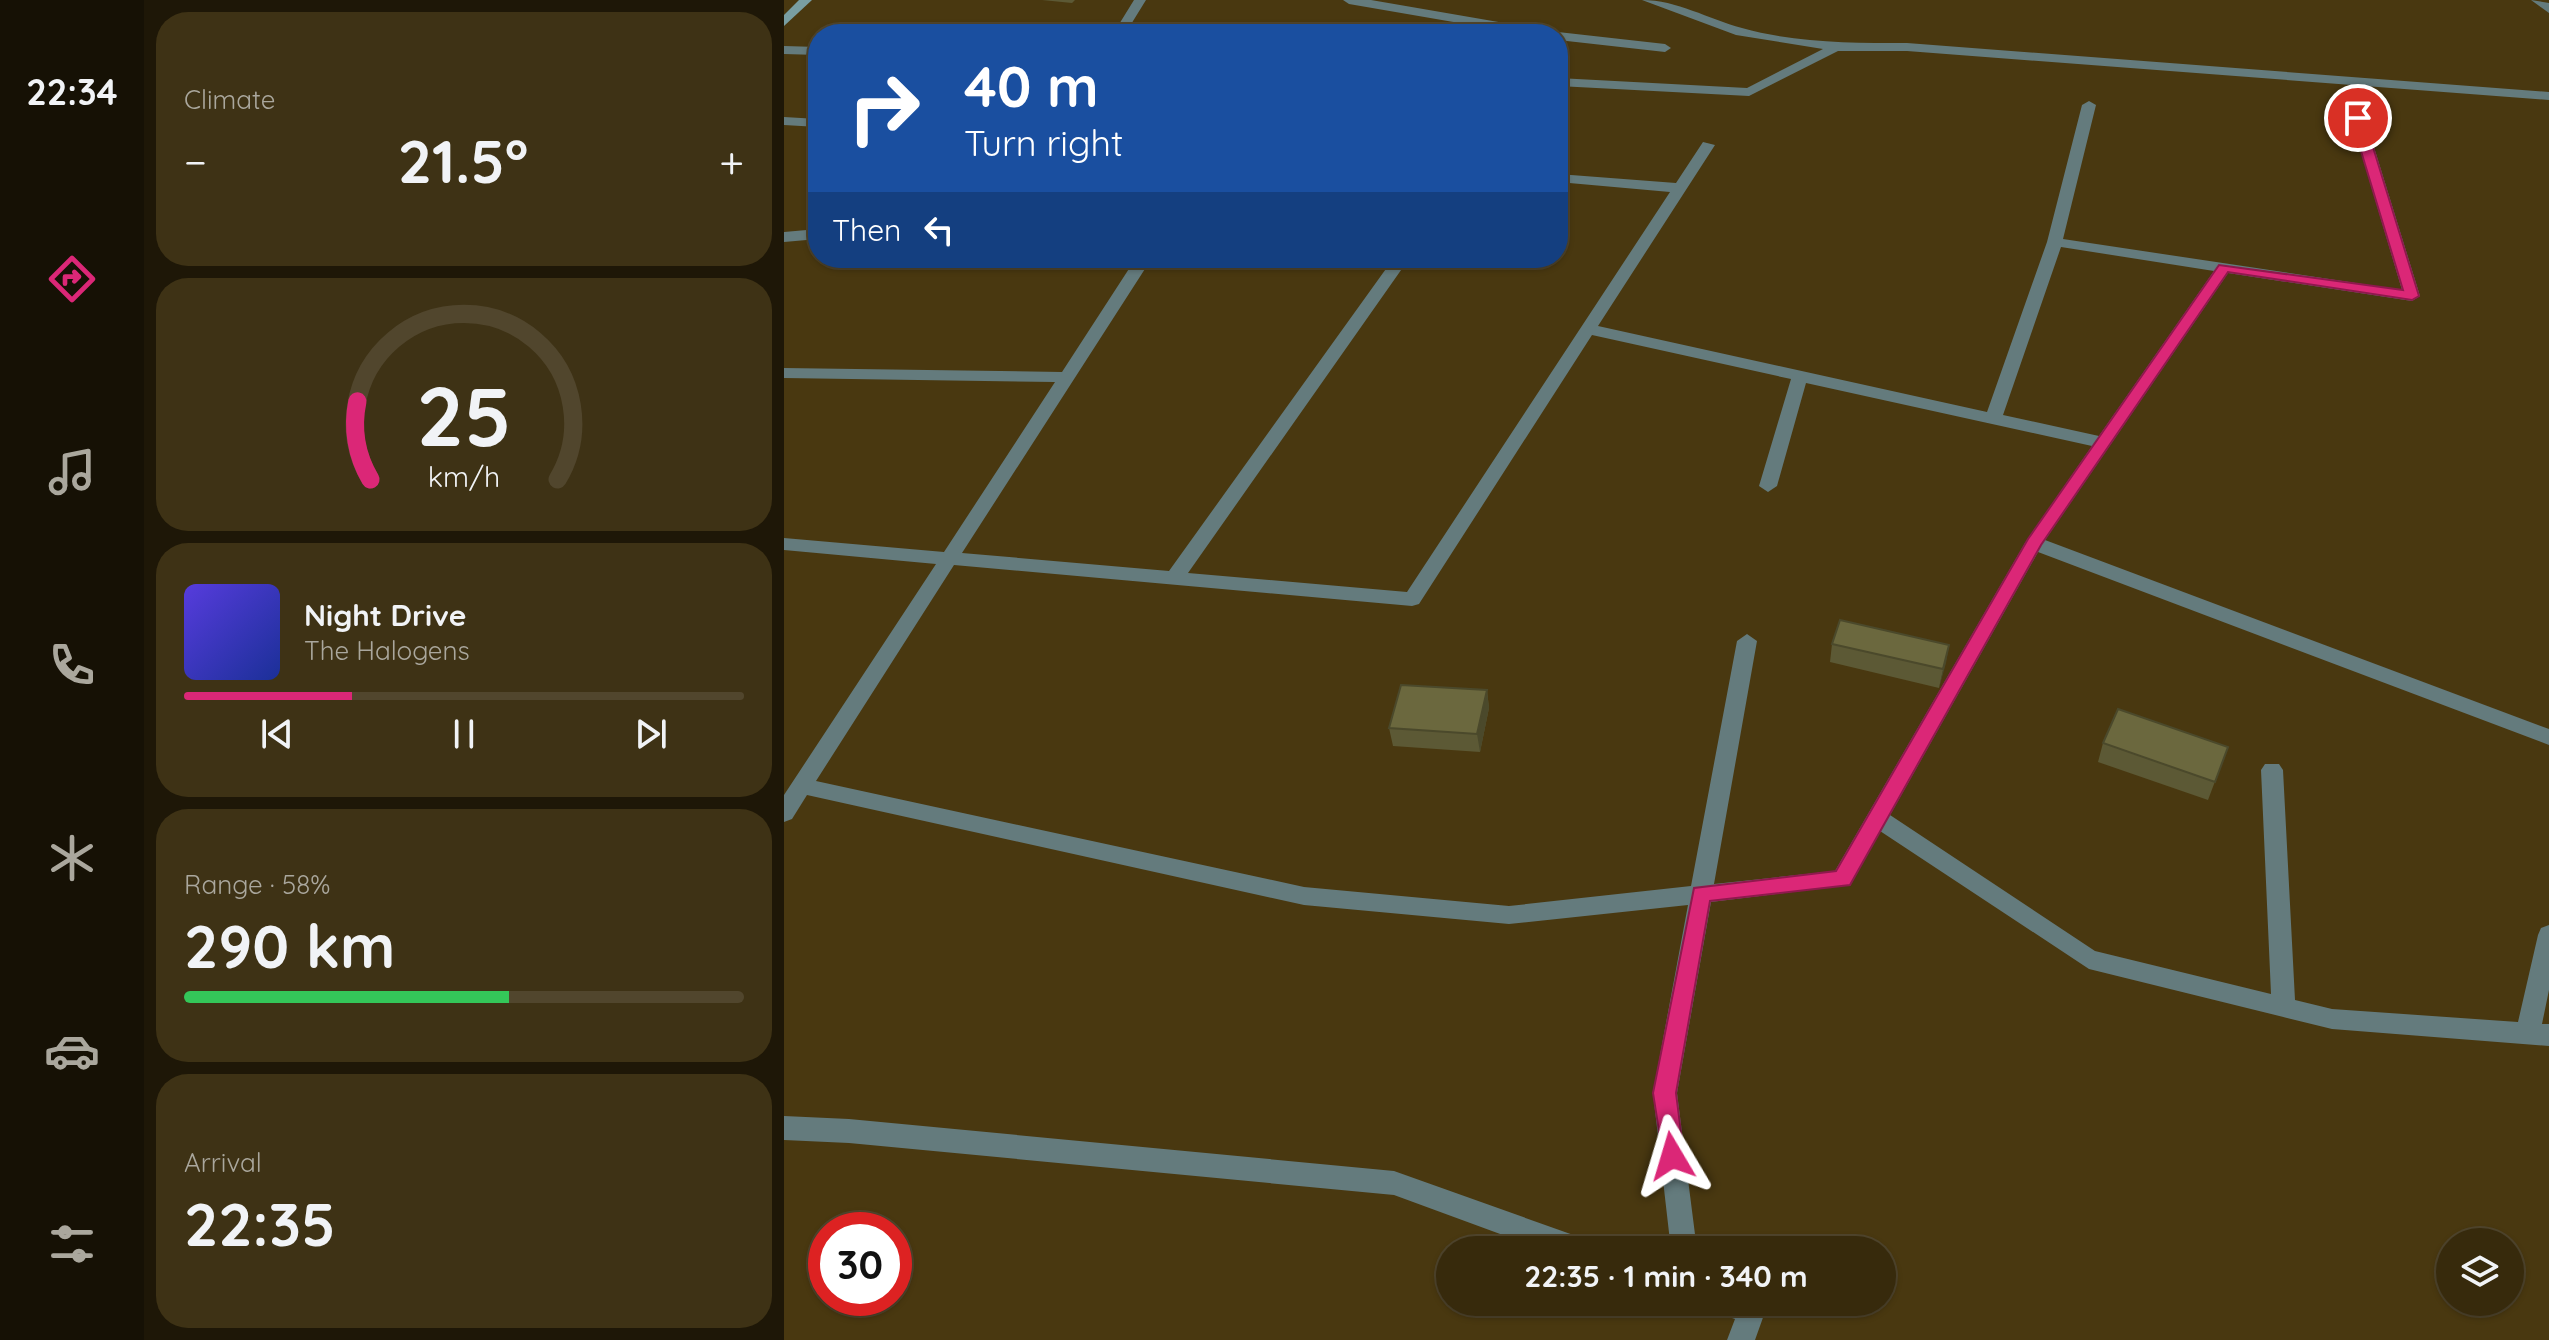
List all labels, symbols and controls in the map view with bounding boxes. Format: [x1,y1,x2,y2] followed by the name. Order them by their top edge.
[964,51,1099,121] text: 40 m
[832,56,936,160] icon: right
[26,69,118,114] text: 22:34
[184,83,275,116] text: Climate
[2324,84,2392,152] pin
[2336,96,2380,140] icon: arrive
[964,120,1123,165] text: Turn right
[398,123,528,198] text: 21.5°
[184,134,207,189] text: −
[719,134,744,189] text: +
[917,208,961,252] icon: left
[832,211,901,249] text: Then
[44,251,100,307] icon: directions
[416,363,512,467] text: 25
[44,444,100,500] icon: music
[428,459,500,495] text: km/h
[304,596,466,634] text: Night Drive
[304,634,470,667] text: The Halogens
[44,637,100,693] icon: phone
[255,712,299,756] icon: previous
[442,712,486,756] icon: pause
[629,712,673,756] icon: next
[44,830,100,886] icon: climate
[184,868,330,901] text: Range · 58%
[184,908,395,983] text: 290 km
[44,1023,100,1079] icon: car
[1630,1114,1714,1198] position arrow
[184,1146,262,1179] text: Arrival
[184,1186,335,1261] text: 22:35
[808,1212,912,1316] speed limit sign: 30
[44,1216,100,1272] icon: filters
[2436,1228,2524,1316] map controls
[2436,1228,2524,1316] button: layers
[1524,1257,1808,1295] text: 22:35 · 1 min · 340 m

